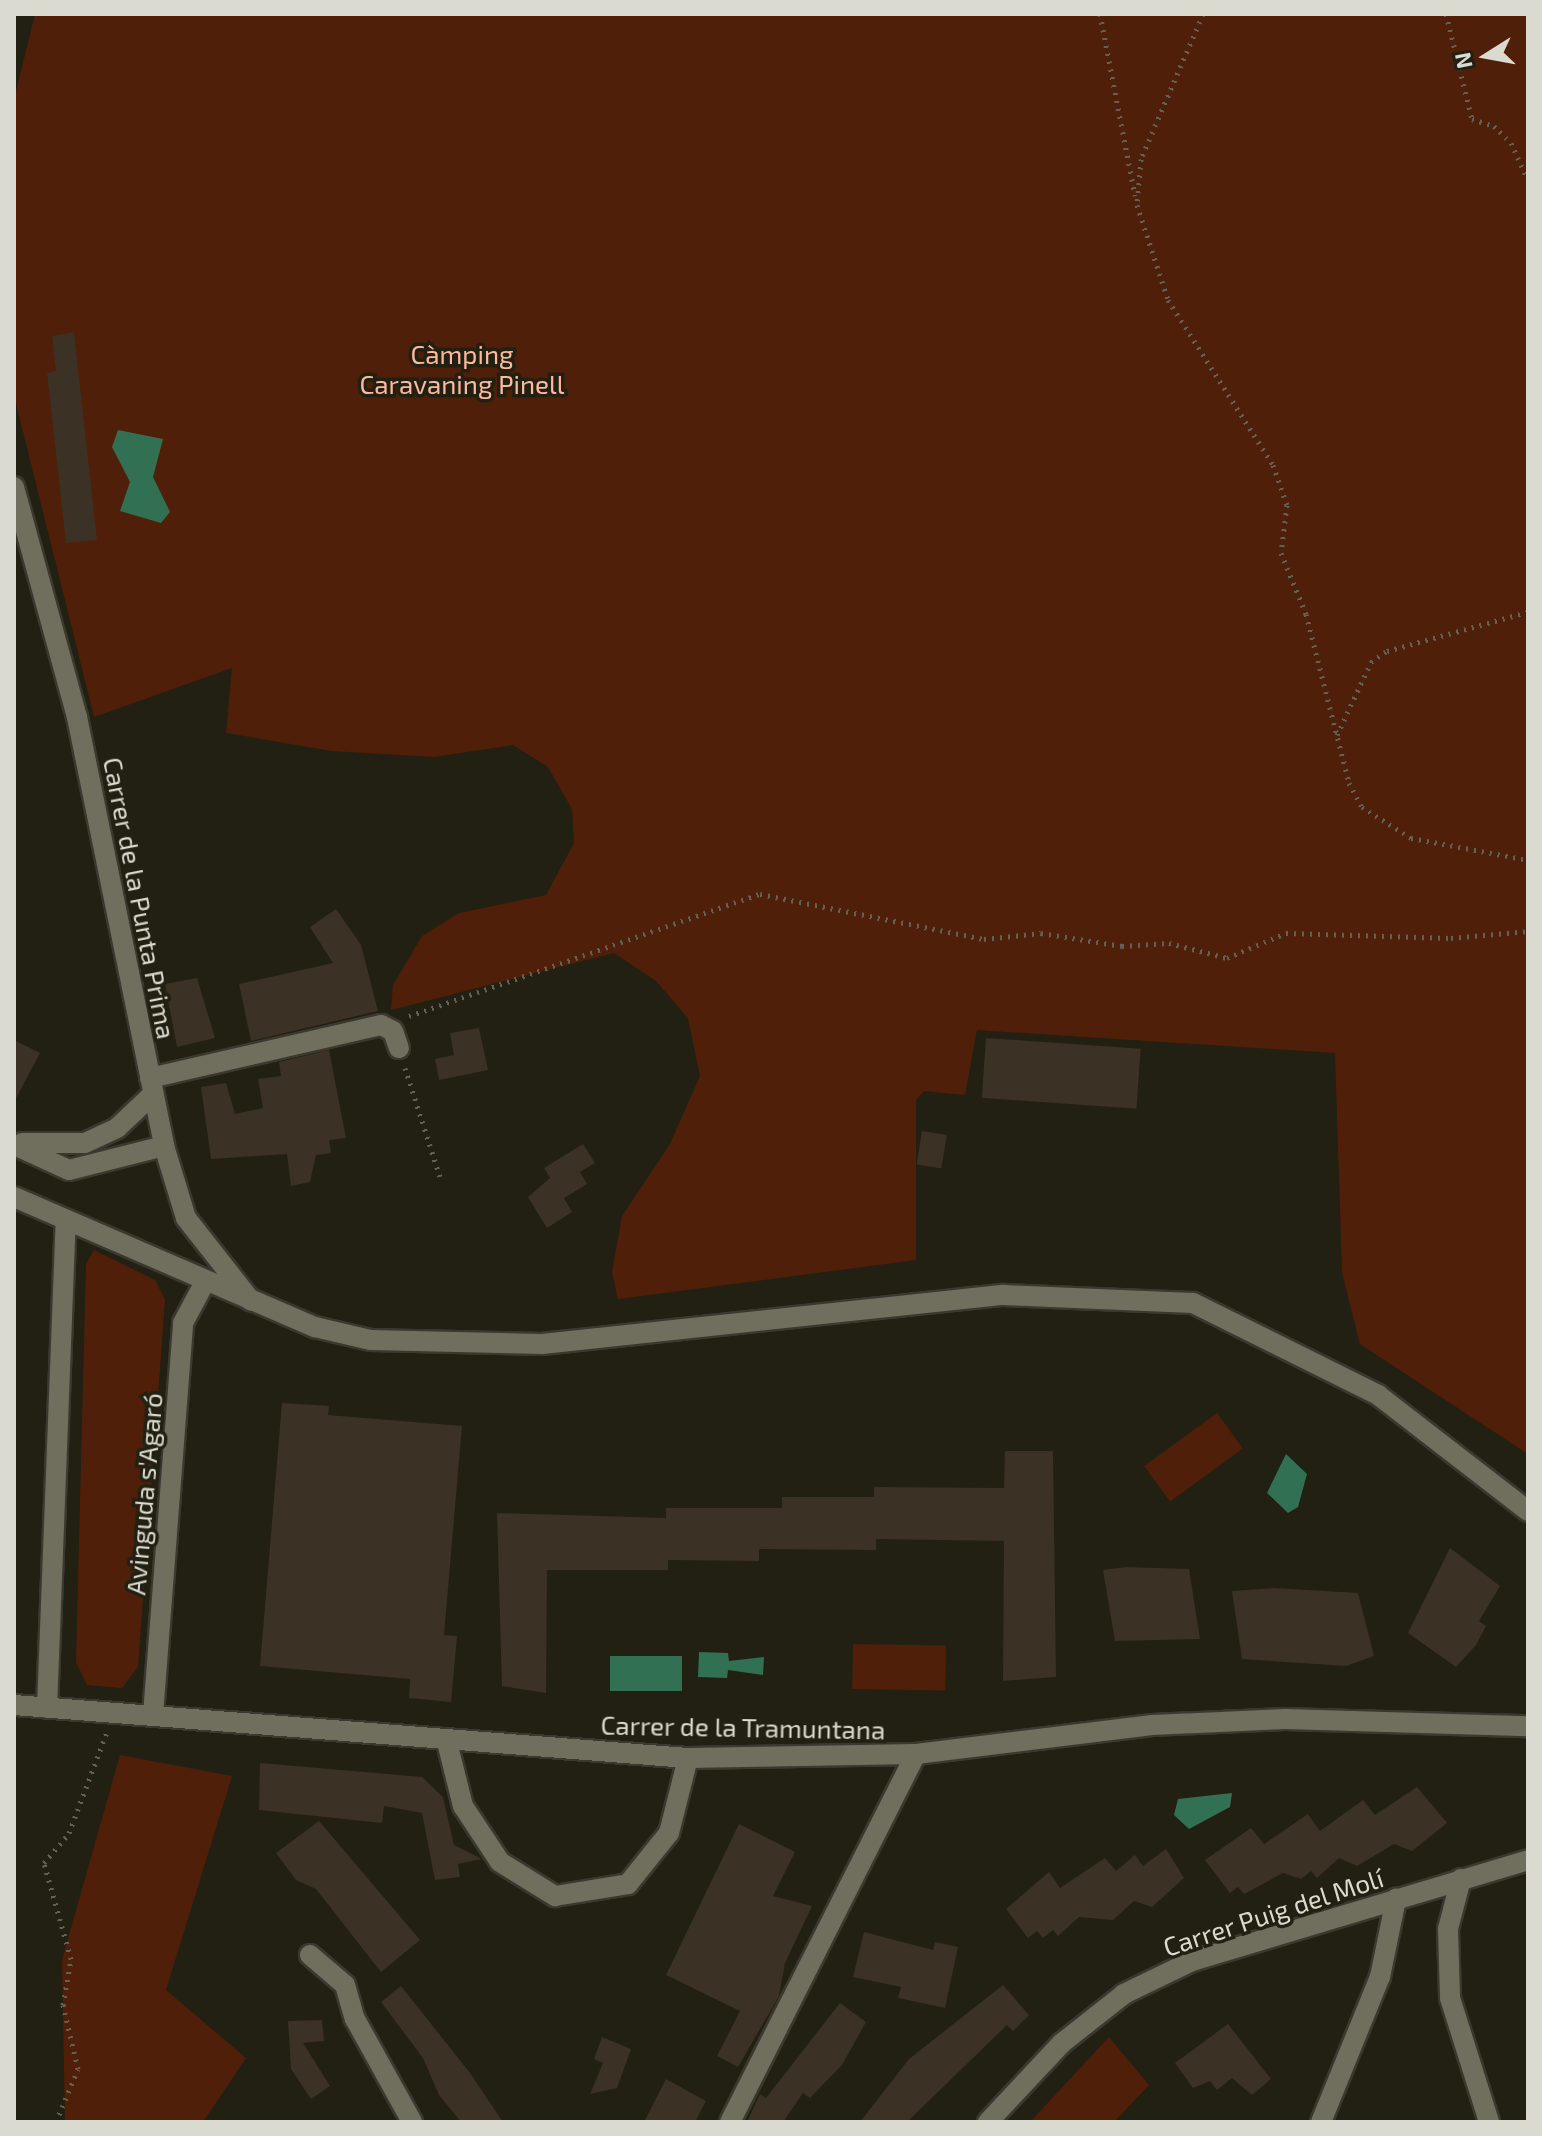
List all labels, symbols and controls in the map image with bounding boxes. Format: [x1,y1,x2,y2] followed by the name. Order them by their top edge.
[1446,16,1526,96] north arrow
[1448,50,1477,71] text: N
[360,338,564,400] park label: Càmping Caravaning Pinell
[97,754,183,1042] street label: Carrer de la Punta Prima
[120,1392,168,1596] street label: Avinguda s'Agaró
[600,1709,886,1745] street label: Carrer de la Tramuntana
[1158,1861,1388,1963] street label: Carrer Puig del Molí

